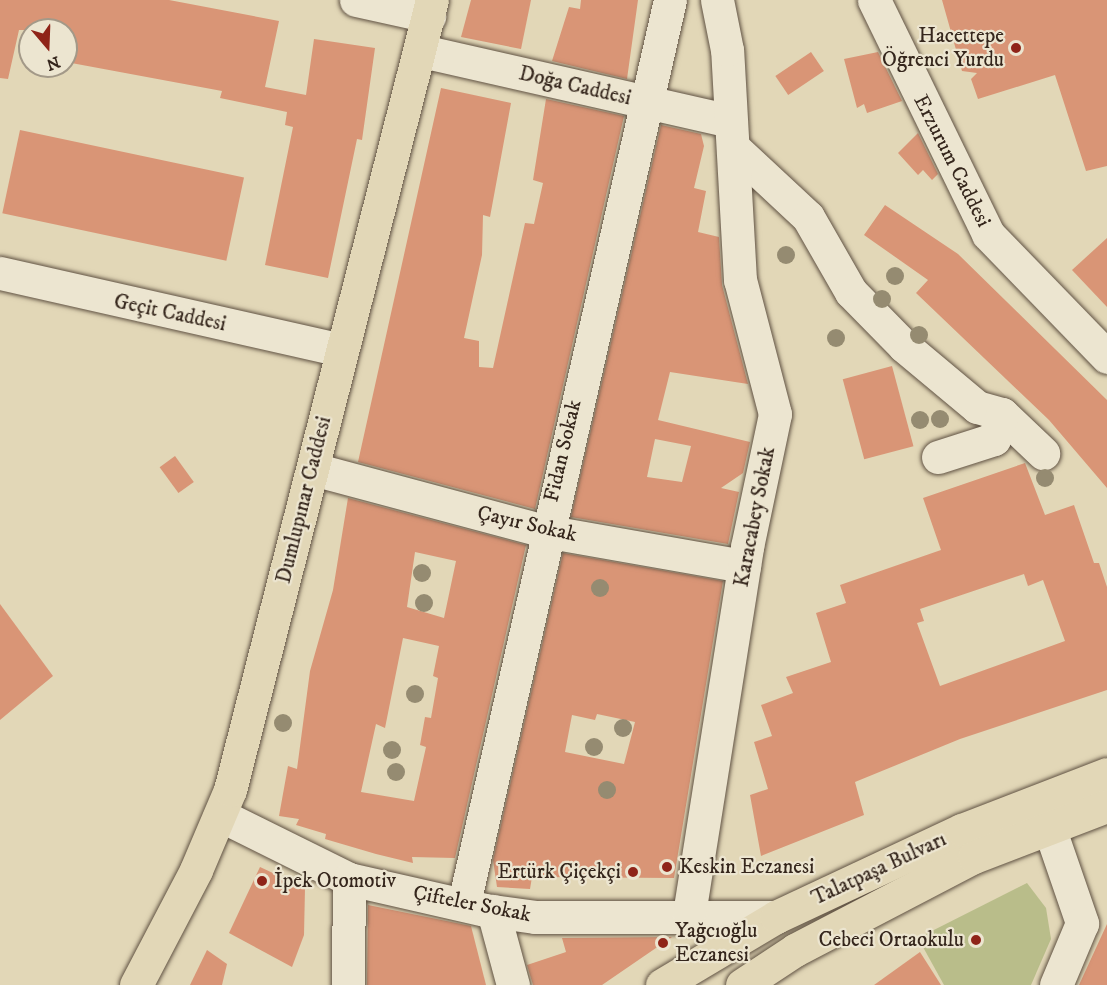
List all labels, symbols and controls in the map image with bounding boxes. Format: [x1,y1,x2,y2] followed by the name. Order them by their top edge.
[18,18,78,78] north arrow
[882,23,1004,73] place label: Hacettepe Öğrenci Yurdu
[1009,41,1023,55] marker: Hacettepe Öğrenci Yurdu
[44,52,63,75] text: N
[516,61,634,111] street label: Doğa Caddesi
[908,91,996,231] street label: Erzurum Caddesi
[112,289,228,337] street label: Geçit Caddesi
[539,397,587,505] street label: Fidan Sokak
[271,414,337,586] street label: Dumlupınar Caddesi
[729,445,781,589] street label: Karacabey Sokak
[475,500,579,548] street label: Çayır Sokak
[808,827,950,911] street label: Talatpaşa Bulvarı
[679,854,814,880] place label: Keskin Eczanesi
[497,859,621,885] place label: Ertürk Çiçekçi
[660,860,674,874] marker: Keskin Eczanesi
[626,865,640,879] marker: Ertürk Çiçekçi
[274,868,396,894] place label: İpek Otomotiv
[255,874,269,888] marker: İpek Otomotiv
[411,880,533,928] street label: Çifteler Sokak
[675,918,757,968] place label: Yağcıoğlu Eczanesi
[819,927,964,953] place label: Cebeci Ortaokulu
[969,933,983,947] marker: Cebeci Ortaokulu
[656,936,670,950] marker: Yağcıoğlu Eczanesi

